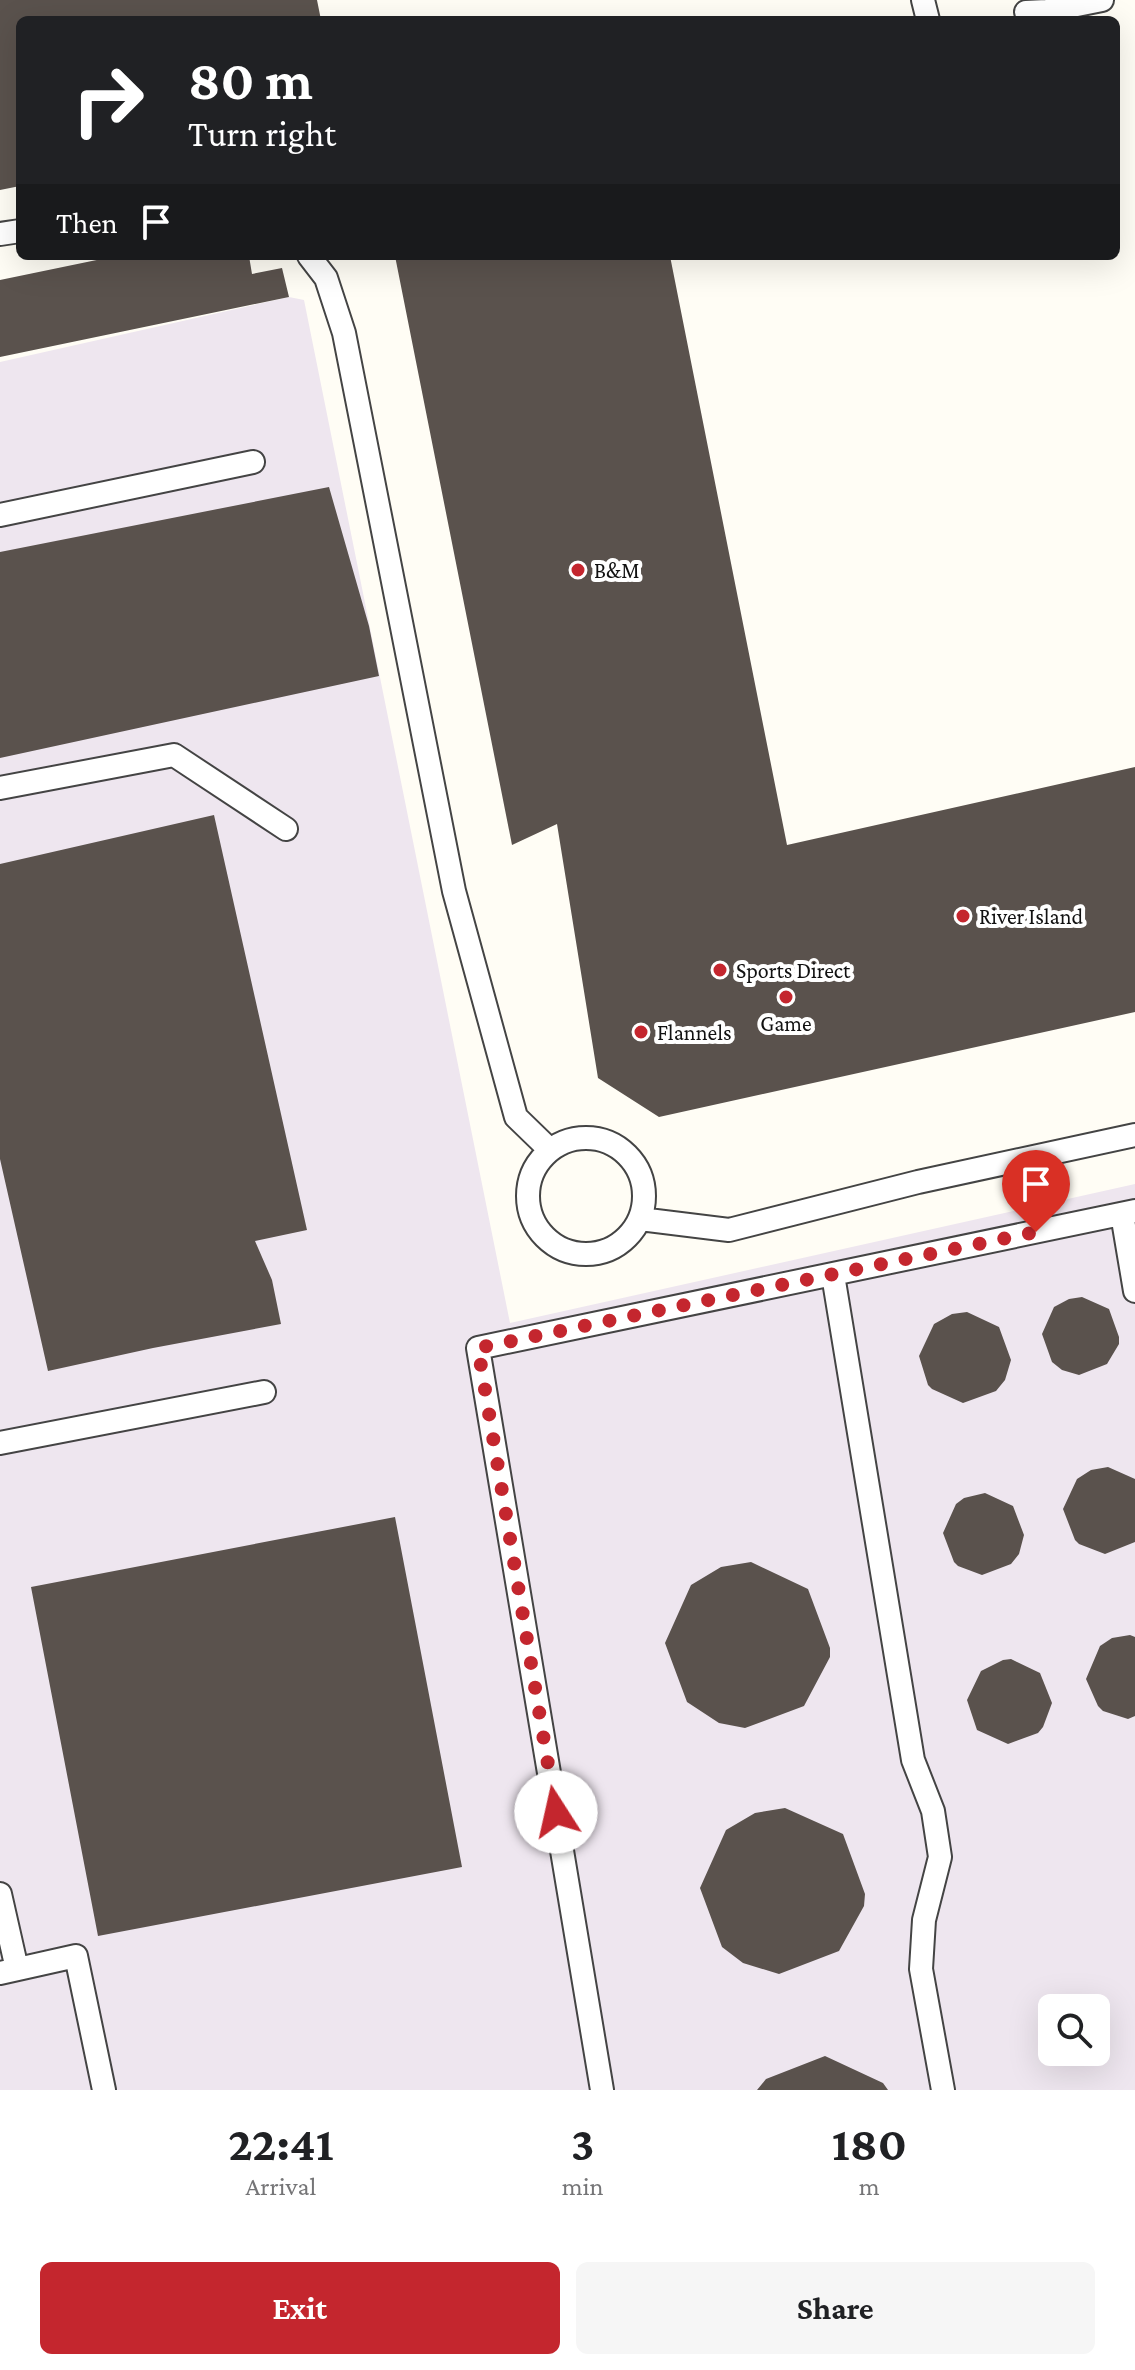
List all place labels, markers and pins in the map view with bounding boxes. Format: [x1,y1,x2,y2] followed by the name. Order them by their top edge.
[594,558,640,583] place label: B&M
[569,561,587,579] marker: B&M
[979,904,1084,929] place label: River Island
[954,907,972,925] marker: River Island
[736,958,851,983] place label: Sports Direct
[711,961,729,979] marker: Sports Direct
[777,988,795,1006] marker: Game
[760,1011,812,1036] place label: Game
[657,1020,732,1045] place label: Flannels
[632,1023,650,1041] marker: Flannels
[1002,1150,1070,1232] pin

